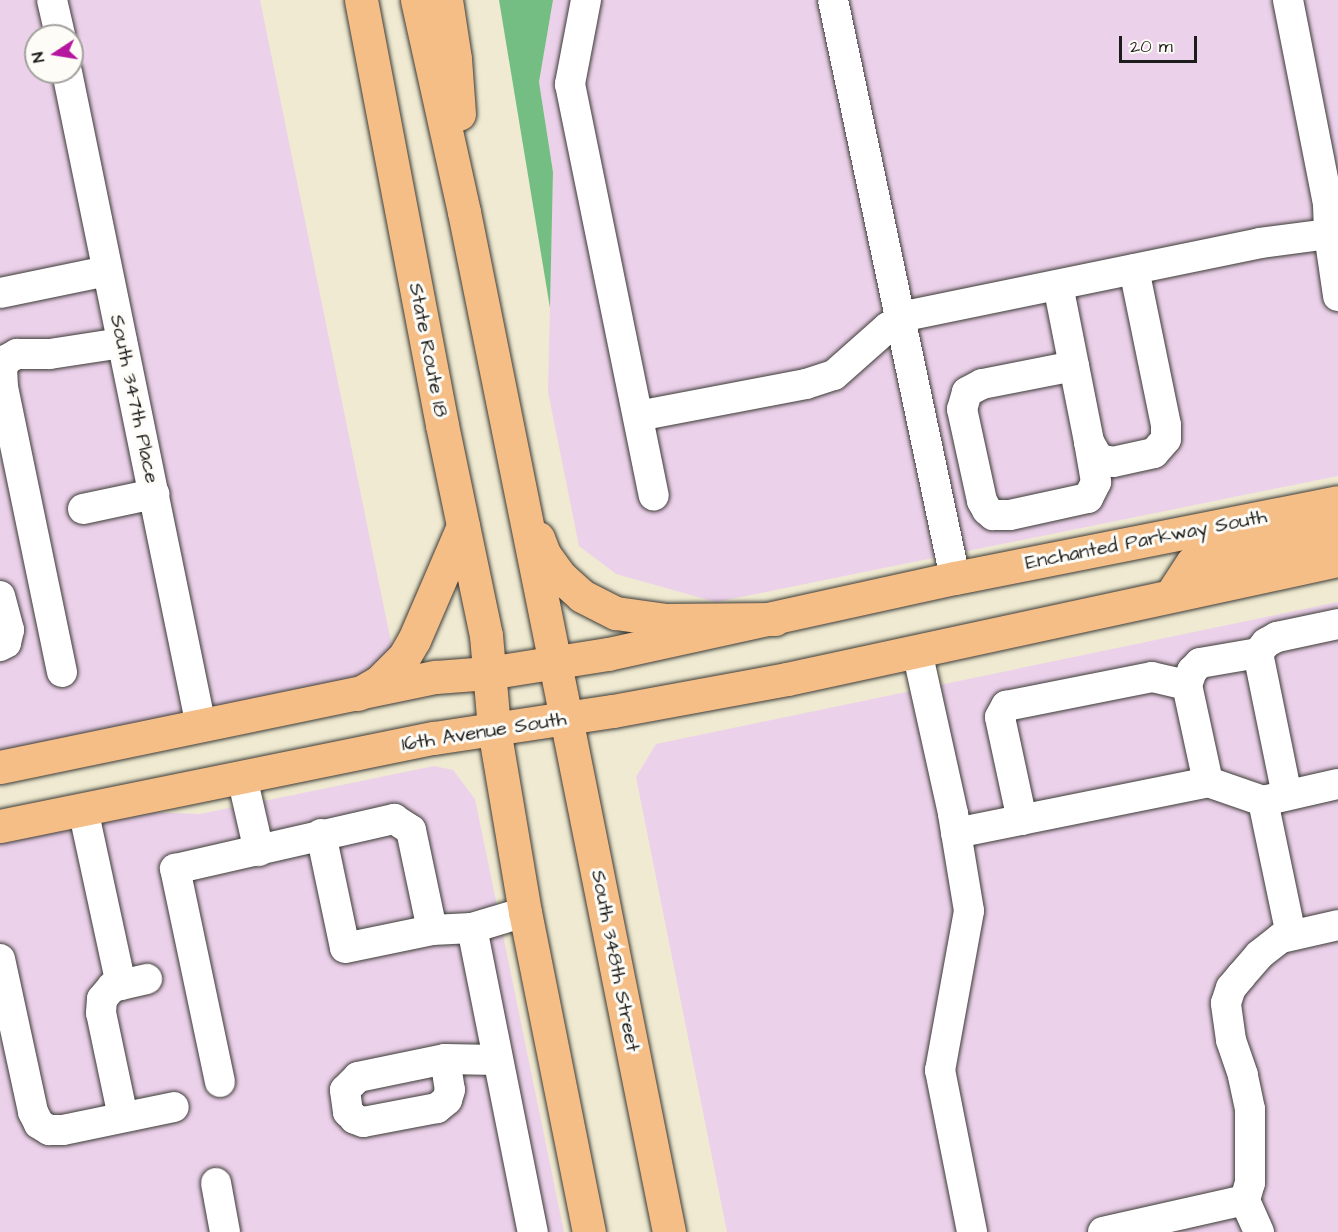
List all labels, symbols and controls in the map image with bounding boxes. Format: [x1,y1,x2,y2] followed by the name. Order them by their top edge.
[24,24,84,84] north arrow
[1122,24,1200,62] scale bar
[1130,34,1173,59] text: 20 m
[27,50,50,65] text: N
[403,281,453,419] street label: State Route 18
[104,312,164,486] street label: South 347th Place
[1023,505,1269,575] street label: Enchanted Parkway South
[400,707,568,757] street label: 16th Avenue South
[586,868,644,1054] street label: South 348th Street

